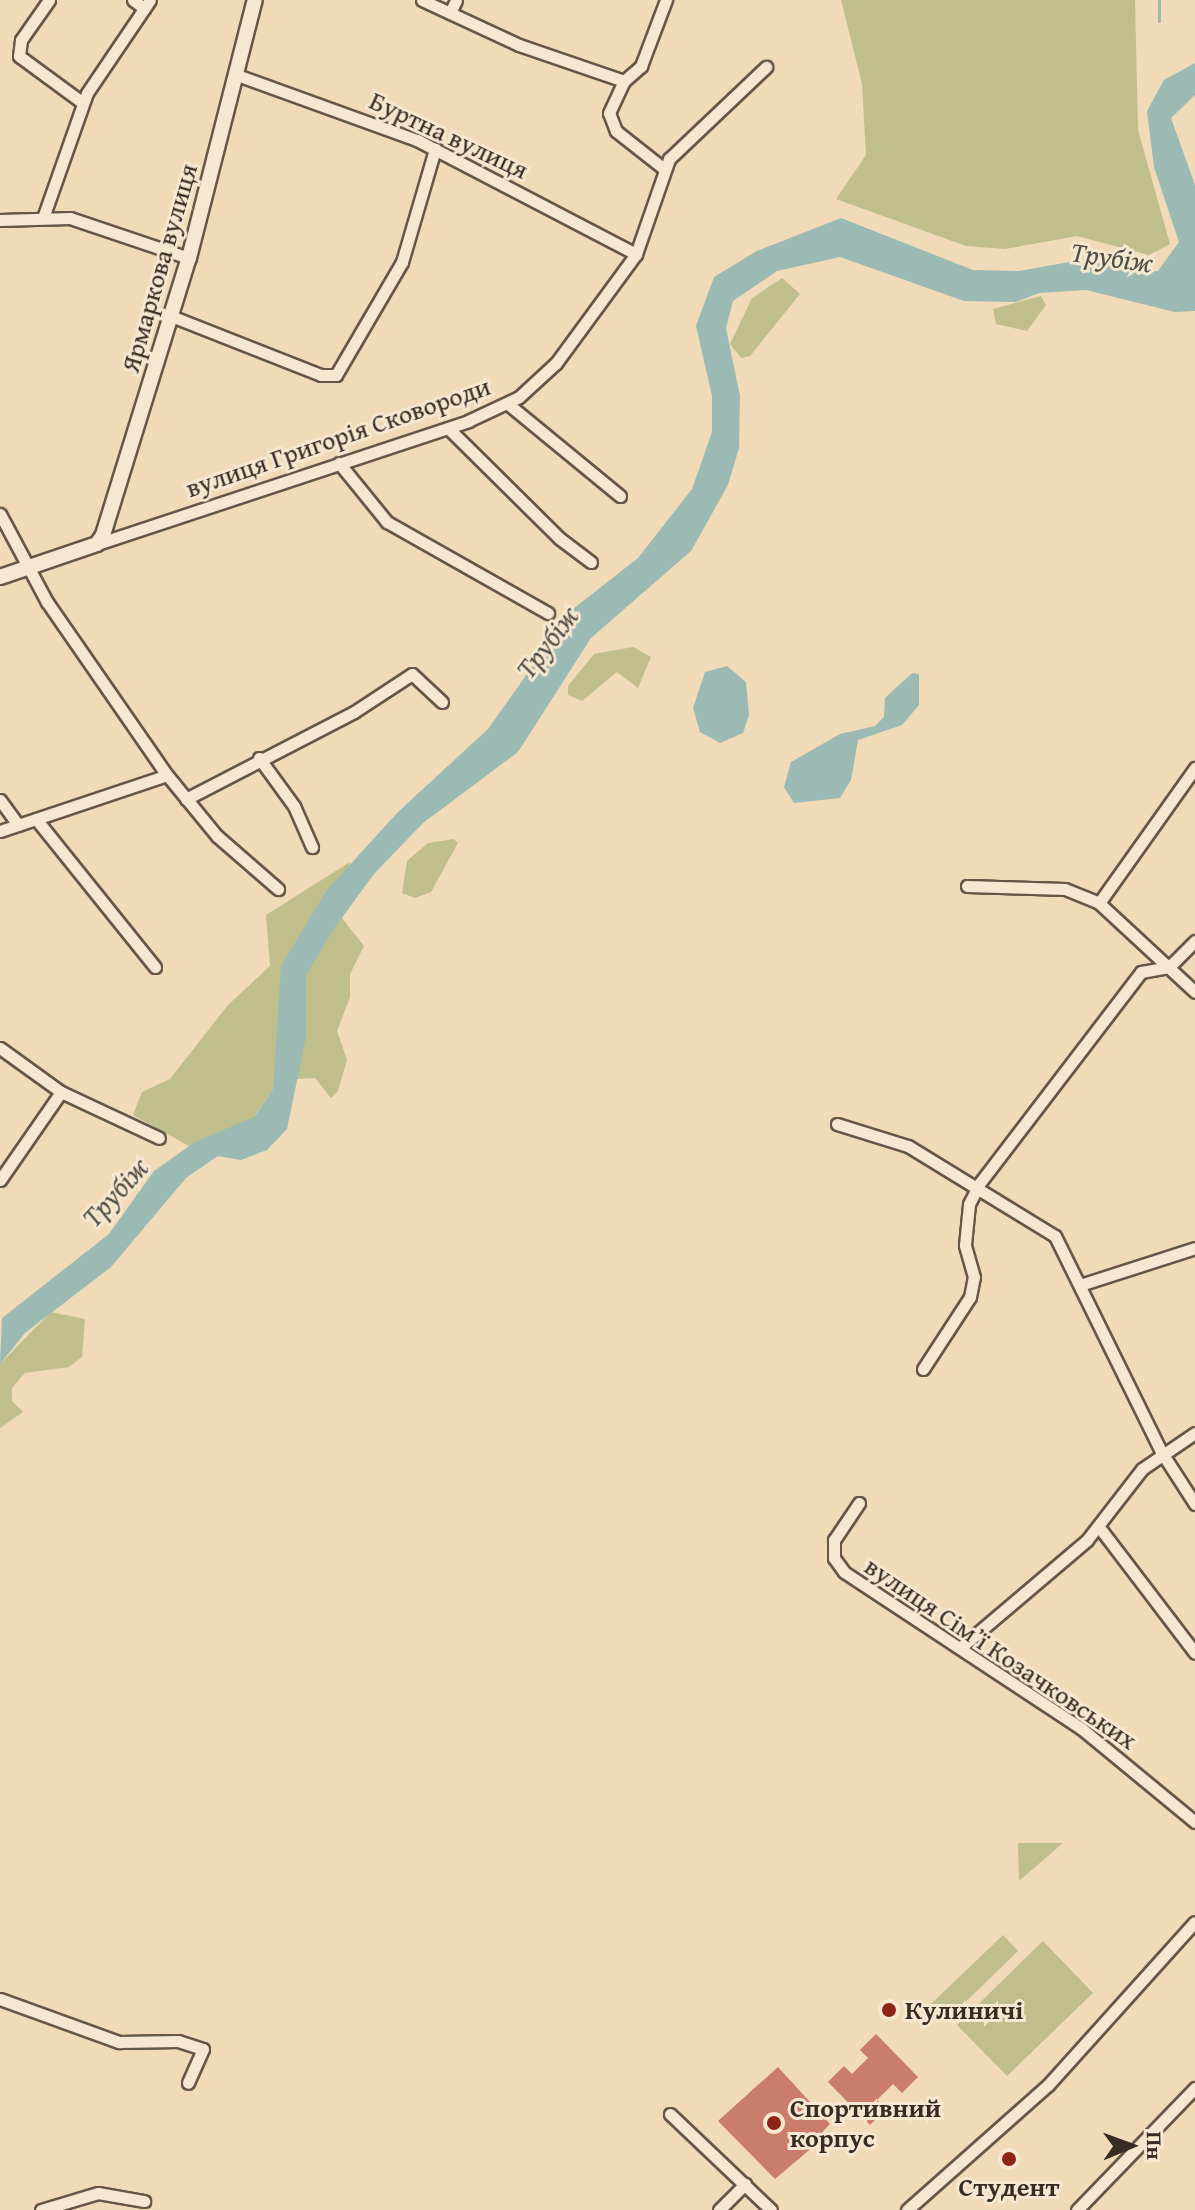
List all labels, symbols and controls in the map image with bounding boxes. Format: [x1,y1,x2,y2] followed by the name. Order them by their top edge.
[365,85,533,185] street label: Буртна вулиця
[114,160,204,376] street label: Ярмаркова вулиця
[1069,235,1155,279] water label: Трубіж
[182,370,494,504] street label: вулиця Григорія Сковороди
[509,599,585,685] water label: Трубіж
[75,1150,155,1234] water label: Трубіж
[859,1550,1143,1756] street label: вулиця Сімʼї Козачковських
[905,1994,1023,2026] place label: Кулиничі
[880,2001,898,2019] marker: Кулиничі
[790,2092,941,2154] place label: Спортивний корпус
[1091,2106,1171,2186] north arrow
[765,2114,783,2132] marker: Спортивний корпус
[1139,2131,1171,2160] text: Пн
[1000,2150,1018,2168] marker: Студент
[959,2171,1059,2203] place label: Студент

